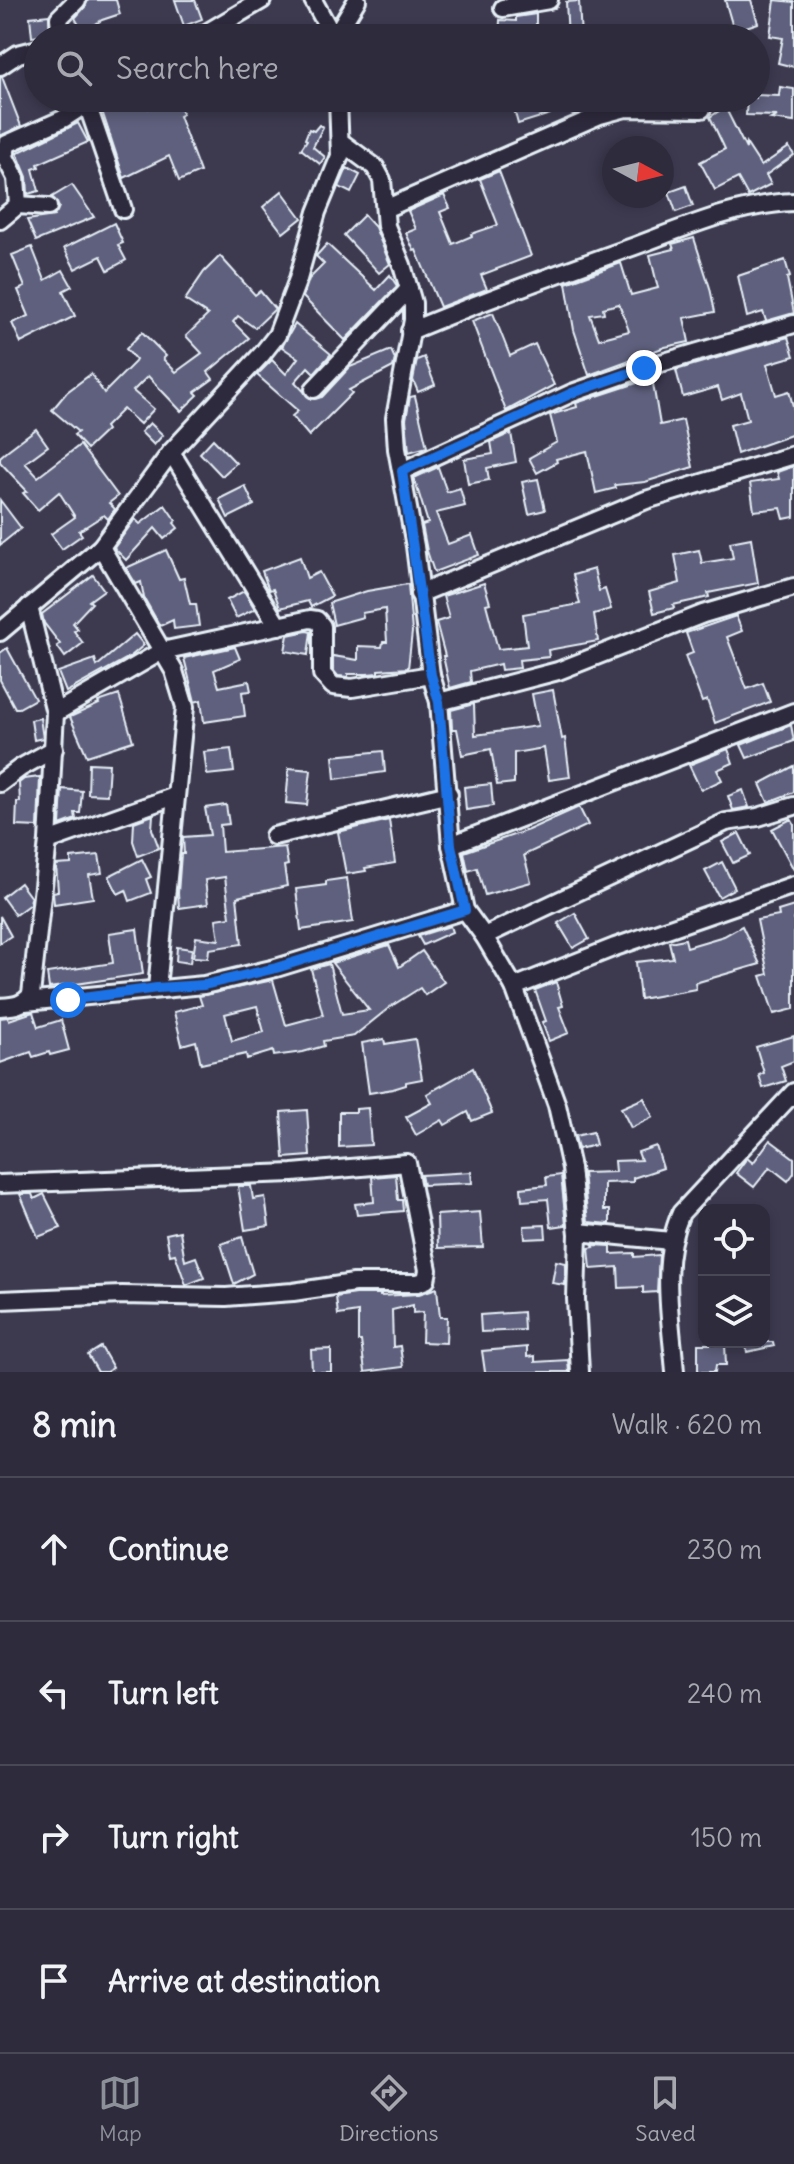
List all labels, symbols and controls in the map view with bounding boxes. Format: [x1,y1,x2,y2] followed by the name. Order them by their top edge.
[24,24,770,112] search box
[52,46,96,90] icon: search
[116,49,279,87] text: Search here
[602,136,674,208] north arrow
[626,350,662,386] route end
[50,982,86,1018] route start
[698,1204,770,1348] map controls
[698,1204,770,1276] button: locate
[698,1276,770,1348] button: layers
[32,1403,117,1446] text: 8 min
[612,1408,762,1441] text: Walk · 620 m
[32,1527,76,1571] icon: ahead
[108,1530,229,1568] text: Continue
[687,1533,762,1566] text: 230 m
[32,1671,76,1715] icon: left
[108,1674,219,1712] text: Turn left
[687,1677,762,1710] text: 240 m
[32,1815,76,1859] icon: right
[108,1818,239,1856] text: Turn right
[691,1821,762,1854] text: 150 m
[32,1959,76,2003] icon: arrive
[108,1962,380,2000] text: Arrive at destination
[98,2071,142,2147] tab: Map
[339,2071,439,2147] tab: Directions
[635,2071,696,2147] tab: Saved

